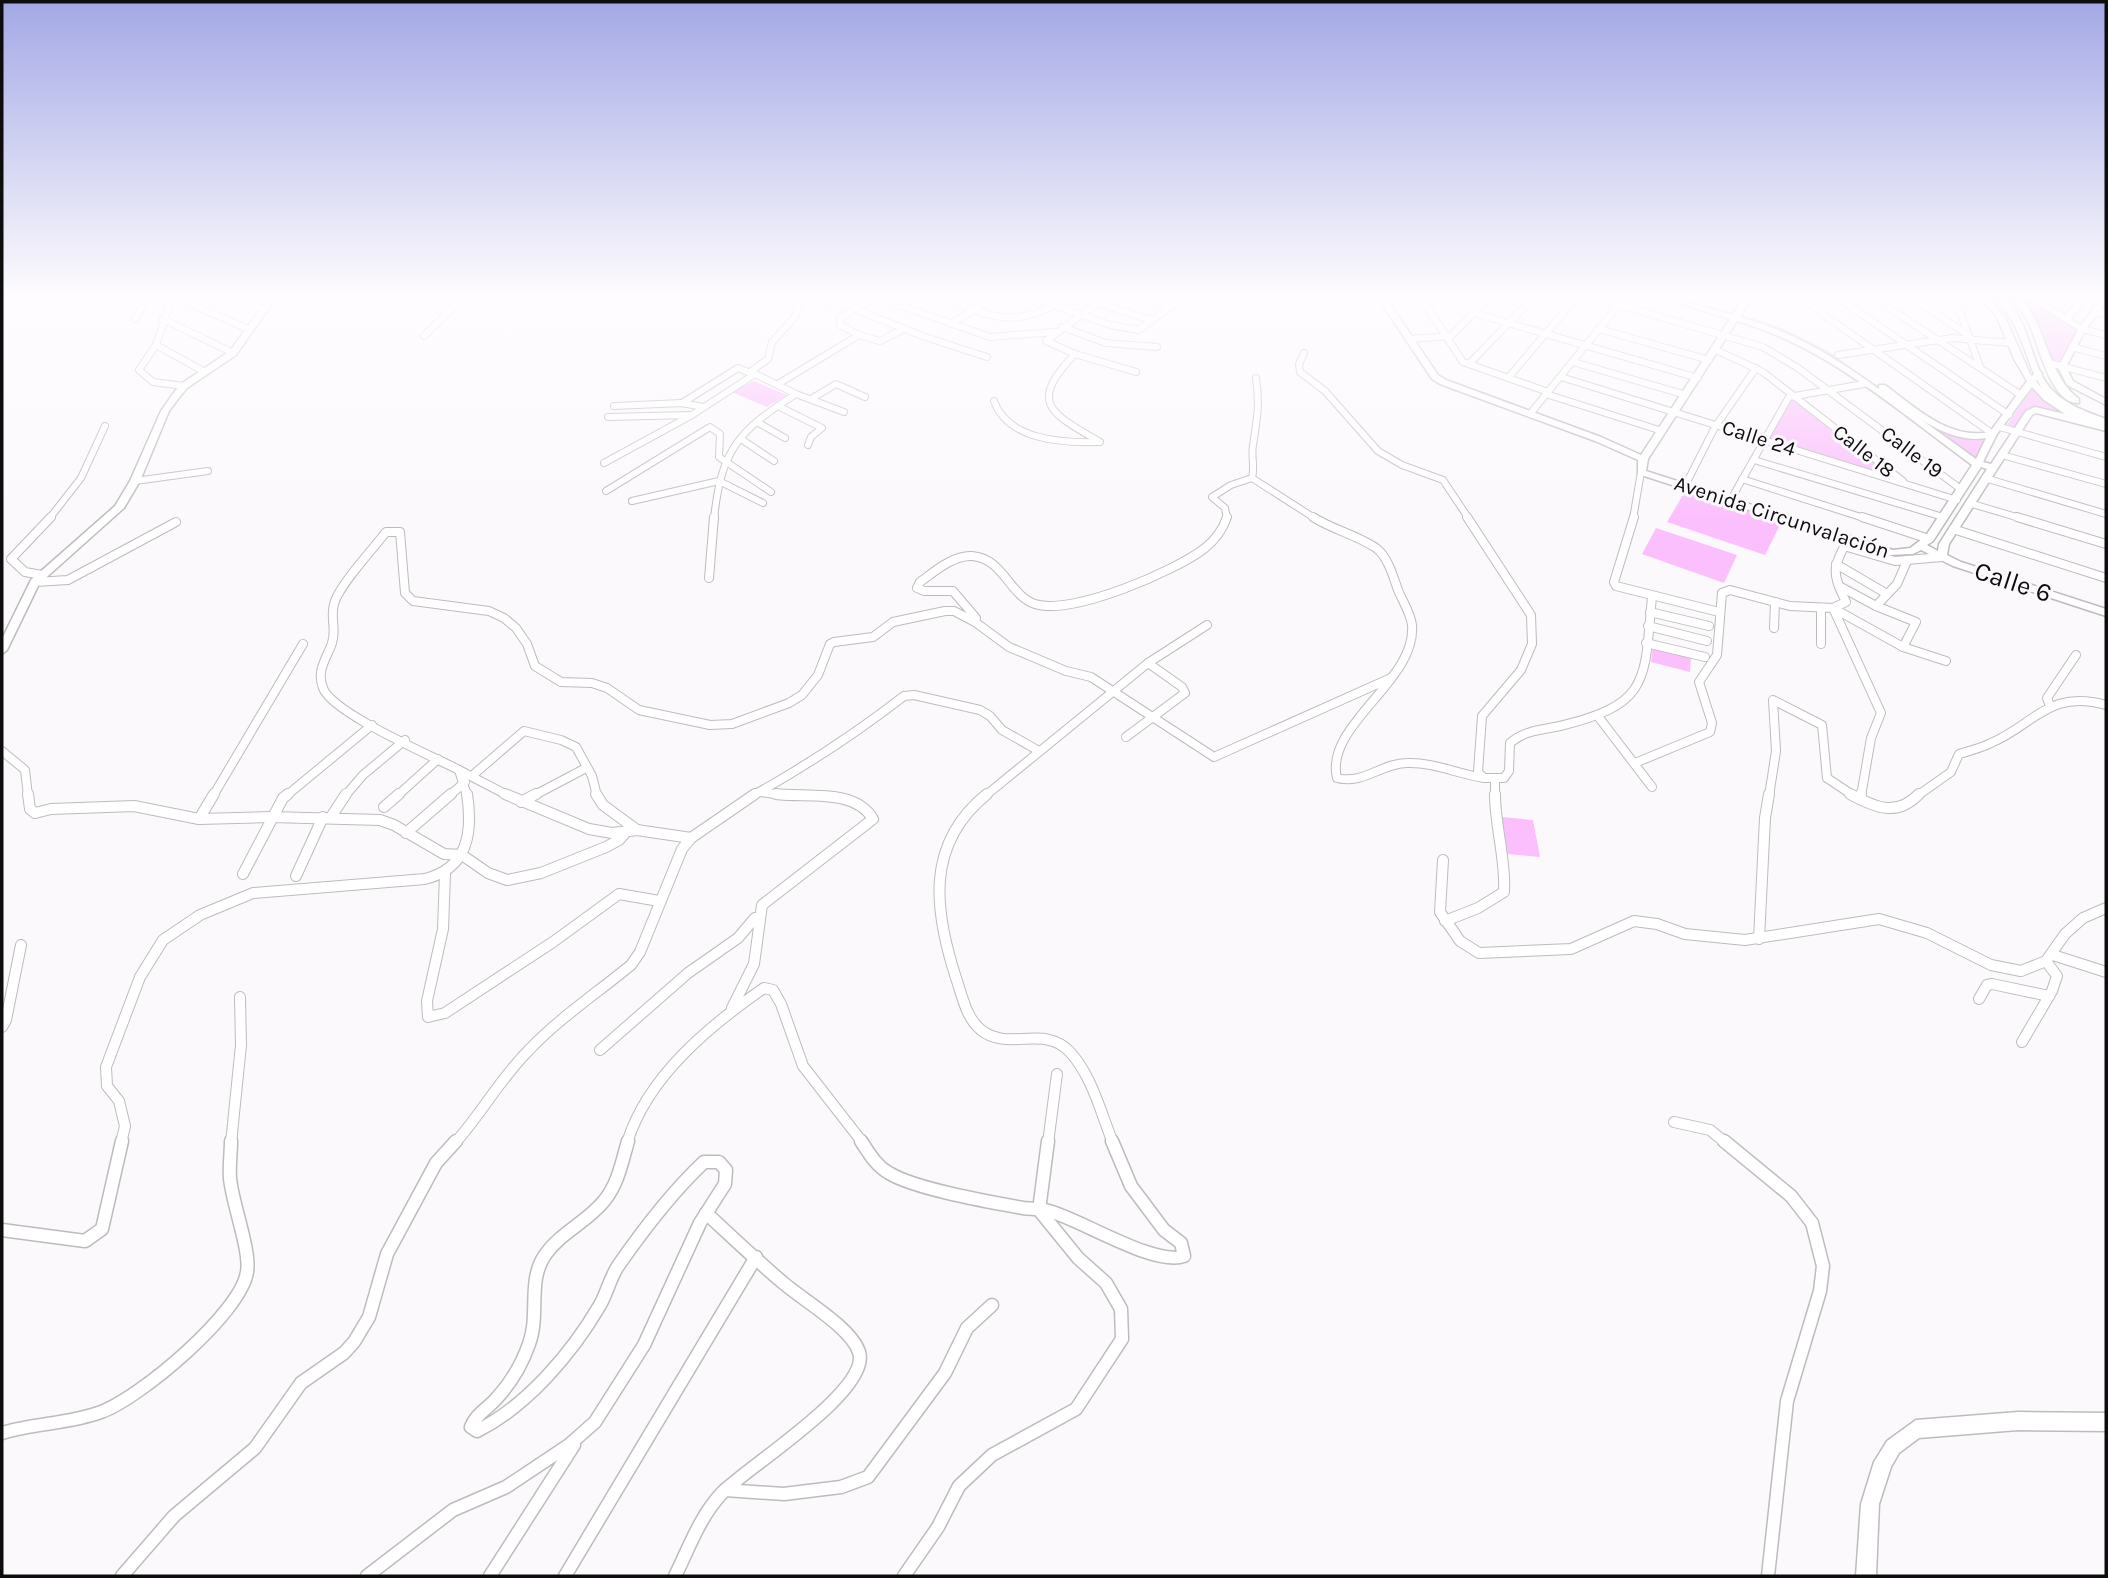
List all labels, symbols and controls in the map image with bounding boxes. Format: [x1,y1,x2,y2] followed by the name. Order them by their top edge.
[1719,415,1799,461] street label: Calle 24
[1828,419,1900,483] street label: Calle 18
[1876,421,1948,483] street label: Calle 19
[1671,471,1893,563] street label: Avenida Circunvalación
[1971,555,2055,609] street label: Calle 6

